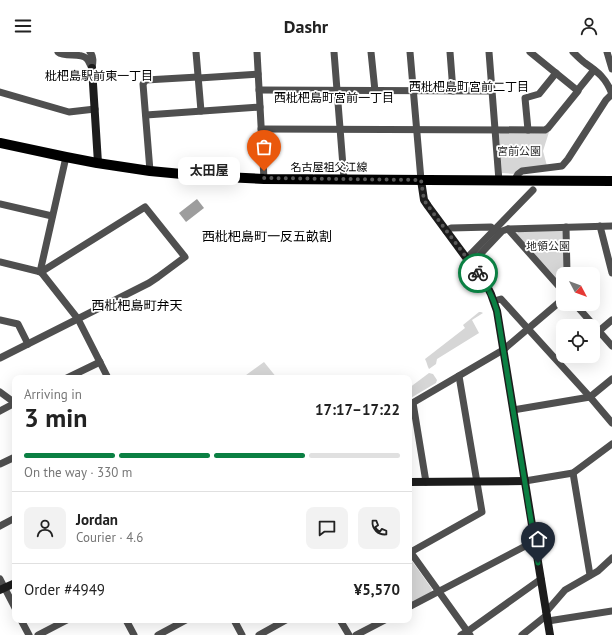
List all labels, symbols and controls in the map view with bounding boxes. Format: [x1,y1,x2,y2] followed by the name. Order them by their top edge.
[12,15,34,37] icon: menu
[284,15,328,38] text: Dashr
[578,15,600,37] icon: person
[45,68,153,83] district label: 枇杷島駅前東一丁目
[409,79,529,94] district label: 西枇杷島町宮前二丁目
[274,90,394,105] district label: 西枇杷島町宮前一丁目
[247,130,281,171] pin
[253,136,275,158] icon: bag
[497,144,541,158] park label: 宮前公園
[178,157,240,185] callout: 太田屋
[291,160,368,174] street label: 名古屋祖父江線
[189,162,229,179] text: 太田屋
[202,228,332,245] district label: 西枇杷島町一反五畝割
[526,239,570,253] park label: 地領公園
[458,253,498,293] courier
[467,262,489,284] icon: bike
[556,267,600,311] north arrow
[556,267,600,363] map controls
[91,297,183,314] district label: 西枇杷島町弁天
[556,319,600,363] button: locate
[24,386,82,403] text: Arriving in
[315,400,400,419] text: 17:17–17:22
[24,401,87,434] text: 3 min
[24,464,132,481] text: On the way · 330 m
[24,507,66,549] button: person
[306,507,348,549] button: chat
[358,507,400,549] button: phone
[76,510,118,529] text: Jordan
[521,522,555,563] pin
[527,528,549,550] icon: home
[76,529,143,546] text: Courier · 4.6
[24,580,105,599] text: Order #4949
[354,580,400,599] text: ¥5,570

